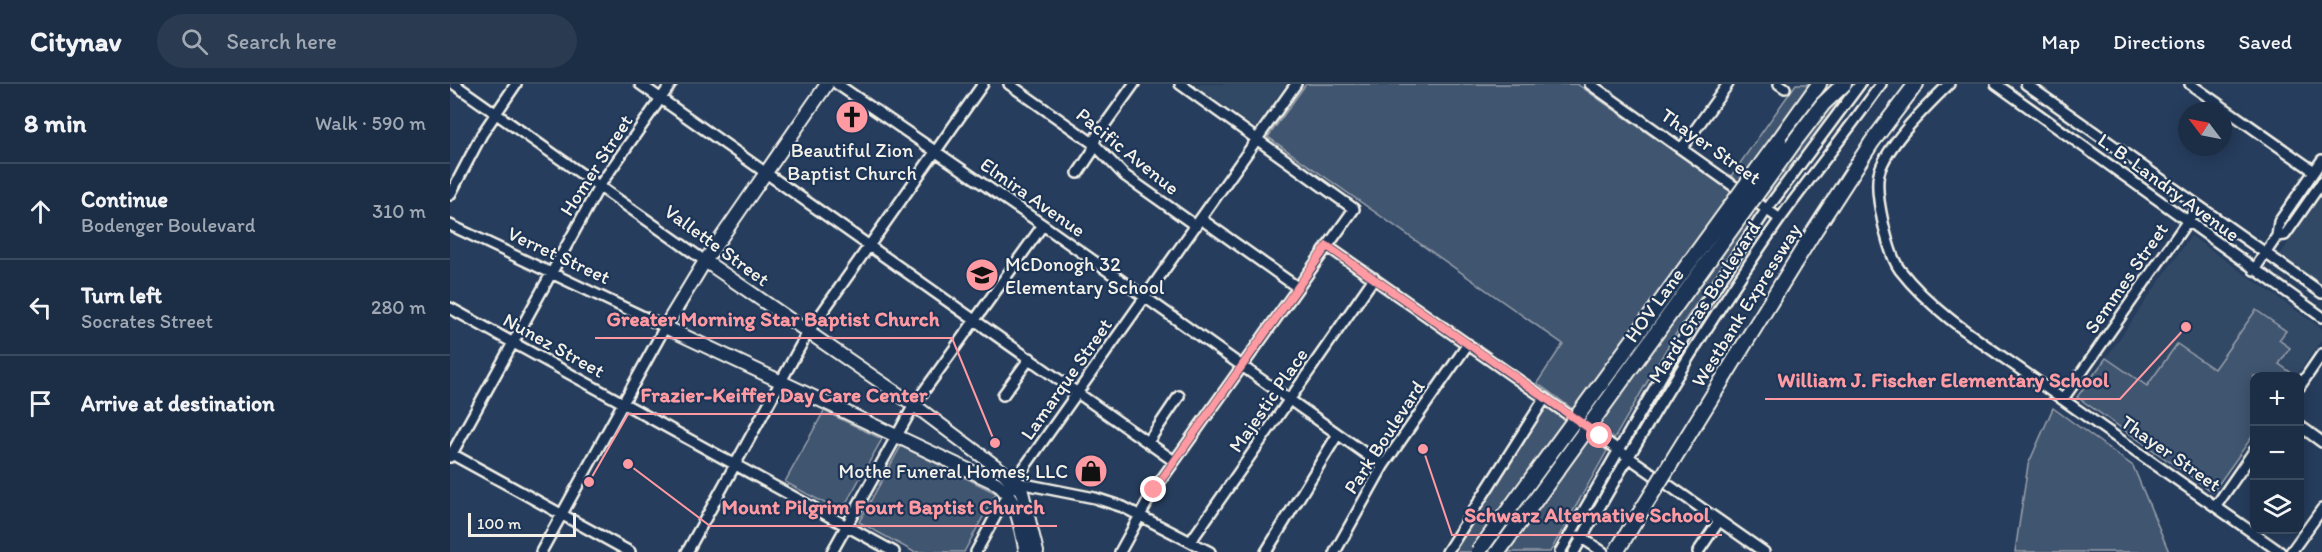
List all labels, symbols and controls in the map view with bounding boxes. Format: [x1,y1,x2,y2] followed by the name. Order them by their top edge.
[157,14,577,68] search box
[30,24,121,58] text: Citynav
[178,25,211,58] icon: search
[226,28,337,55] text: Search here
[2042,29,2080,54] text: Map
[2113,29,2205,54] text: Directions
[2238,29,2292,54] text: Saved
[834,99,870,135] church icon: Beautiful Zion Baptist Church
[1072,102,1184,200] street label: Pacific Avenue
[2178,102,2232,156] north arrow
[1656,103,1766,189] street label: Thayer Street
[24,107,86,139] text: 8 min
[554,109,638,220] street label: Homer Street
[315,111,426,135] text: Walk · 590 m
[2093,127,2245,247] street label: L. B. Landry Avenue
[787,138,917,185] place label: Beautiful Zion Baptist Church
[976,152,1090,242] street label: Elmira Avenue
[81,186,168,213] text: Continue
[24,195,57,228] icon: ahead
[372,199,426,223] text: 310 m
[660,199,775,291] street label: Vallette Street
[81,213,255,237] text: Bodenger Boulevard
[1643,216,1765,387] street label: Mardi Gras Boulevard
[1686,218,1806,391] street label: Westbank Expressway
[2079,218,2173,338] street label: Semmes Street
[504,221,614,289] street label: Verret Street
[1005,252,1165,299] place label: McDonogh 32 Elementary School
[964,257,1000,293] school or university icon: McDonogh 32 Elementary School
[1619,263,1689,347] street label: HOV Lane
[81,282,162,309] text: Turn left
[24,291,57,324] icon: left
[371,295,426,319] text: 280 m
[595,299,952,338] callout: Greater Morning Star Baptist Church
[607,306,940,332] text: Greater Morning Star Baptist Church
[499,307,609,383] street label: Nunez Street
[81,309,213,333] text: Socrates Street
[1015,314,1117,444] street label: Lamarque Street
[1223,343,1313,457] street label: Majestic Place
[1765,360,2120,399] callout: William J. Fischer Elementary School
[1777,367,2110,393] text: William J. Fischer Elementary School
[2250,372,2304,534] map controls
[2250,372,2304,426] button: +
[628,375,939,414] callout: Frazier-Keiffer Day Care Center
[1338,376,1430,498] street label: Park Boulevard
[641,382,928,408] text: Frazier-Keiffer Day Care Center
[24,387,57,420] icon: arrive
[81,390,275,417] text: Arrive at destination
[2116,410,2226,496] street label: Thayer Street
[1586,422,1612,448] route start
[2250,426,2304,480] button: −
[1073,453,1109,489] shop icon: Mothe Funeral Homes, LLC
[839,459,1068,483] place label: Mothe Funeral Homes, LLC
[1140,476,1166,502] route end
[2250,480,2304,534] button: layers
[710,487,1057,526] callout: Mount Pilgrim Fourt Baptist Church
[721,494,1045,520] text: Mount Pilgrim Fourt Baptist Church
[1452,496,1722,535] callout: Schwarz Alternative School
[1464,502,1711,527] text: Schwarz Alternative School
[468,510,576,538] scale bar
[477,514,521,533] text: 100 m

